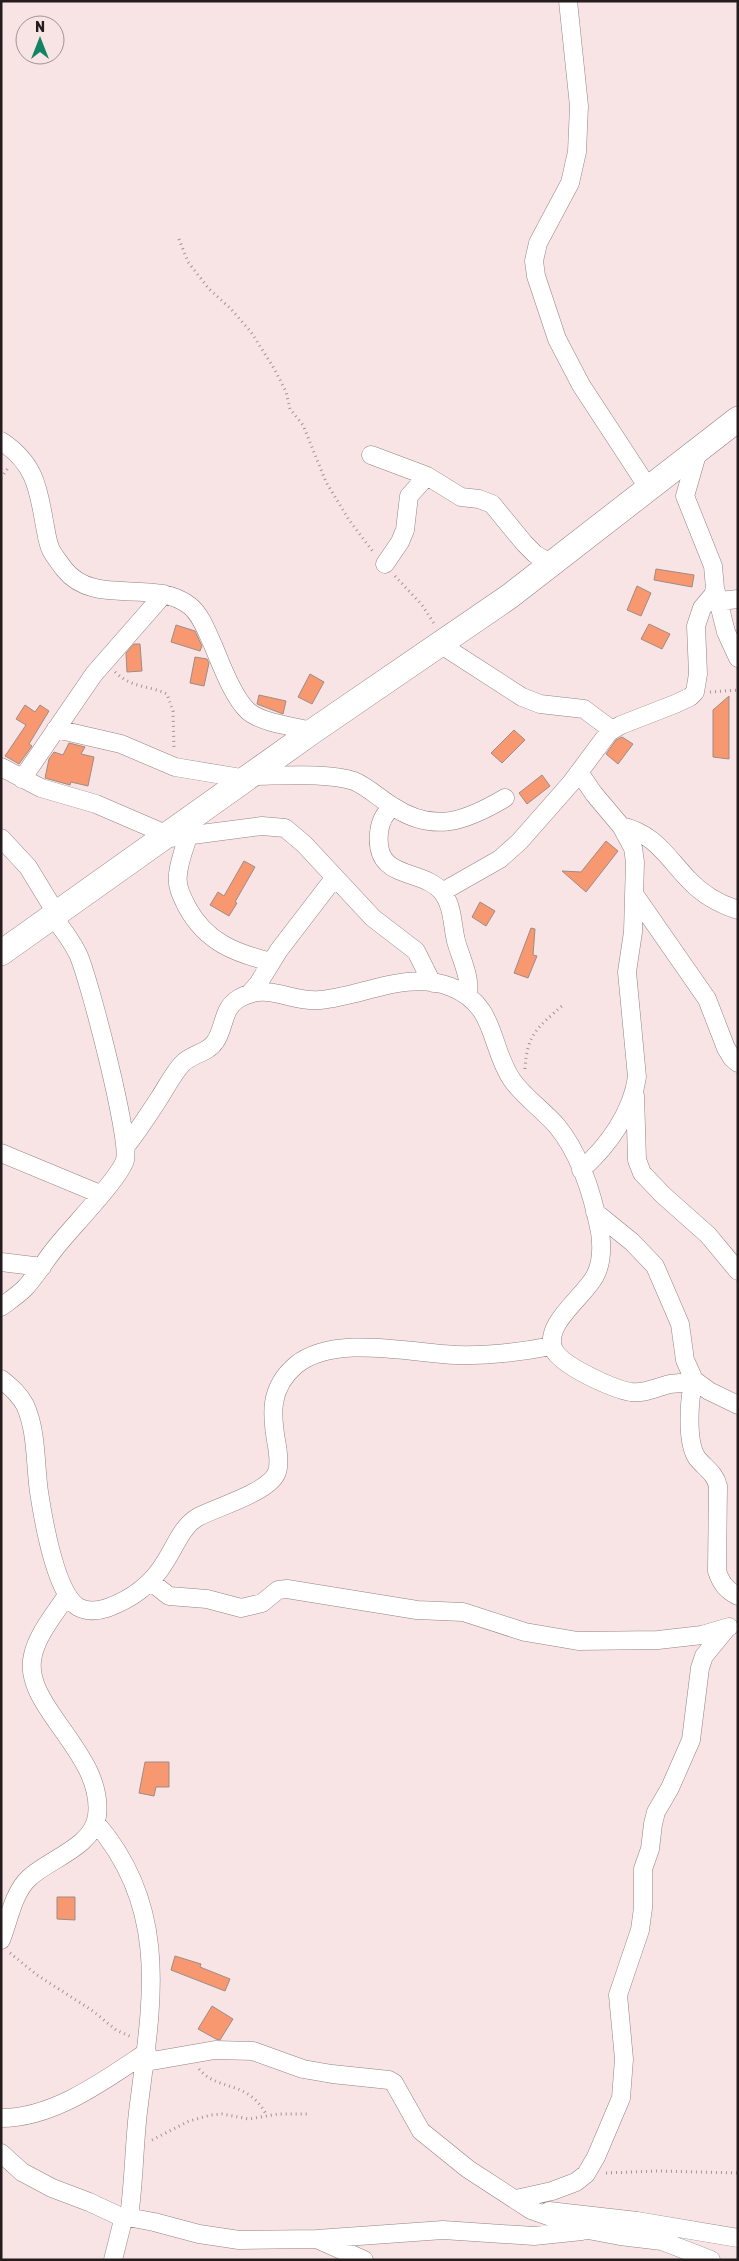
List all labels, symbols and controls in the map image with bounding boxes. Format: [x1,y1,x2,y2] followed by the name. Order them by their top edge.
[15,15,65,65] north arrow
[35,19,45,36] text: N

